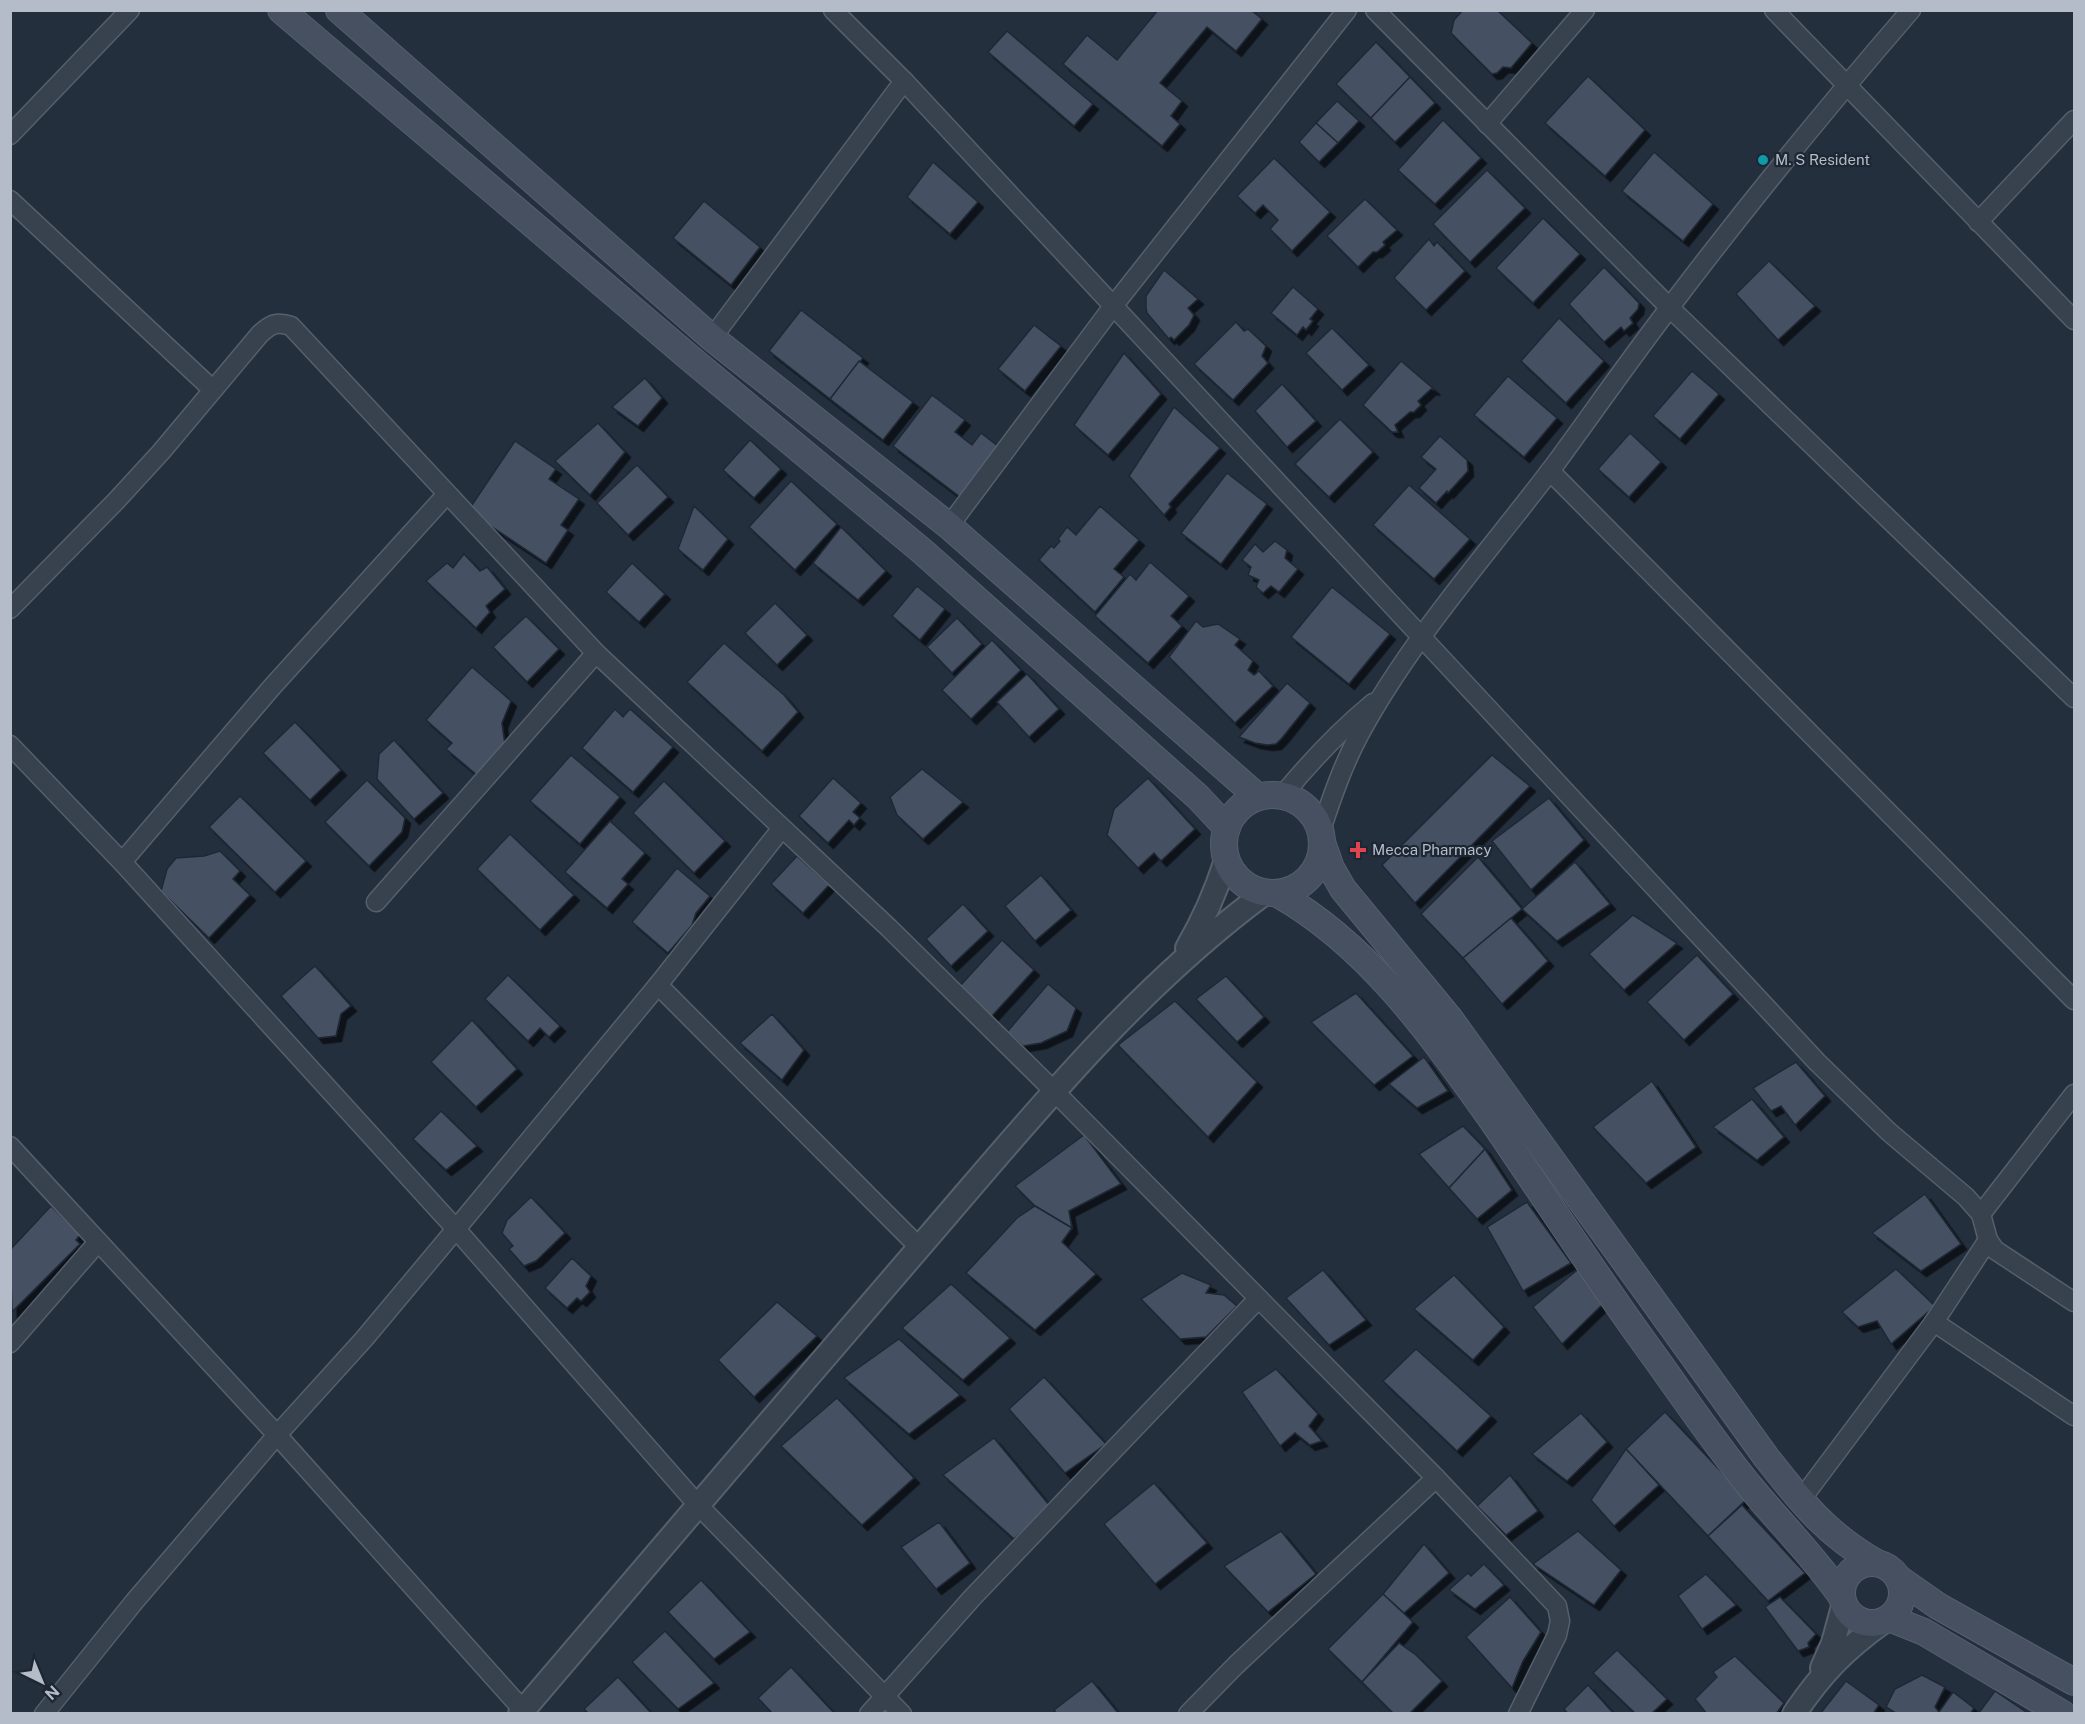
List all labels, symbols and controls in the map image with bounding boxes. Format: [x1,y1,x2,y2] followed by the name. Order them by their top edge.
[1775,151,1870,168] place label: M. S Resident
[1756,153,1770,167] marker: M. S Resident
[1349,841,1367,859] marker: Mecca Pharmacy
[1372,841,1491,858] place label: Mecca Pharmacy
[12,1652,72,1712] north arrow
[41,1681,63,1704] text: N

